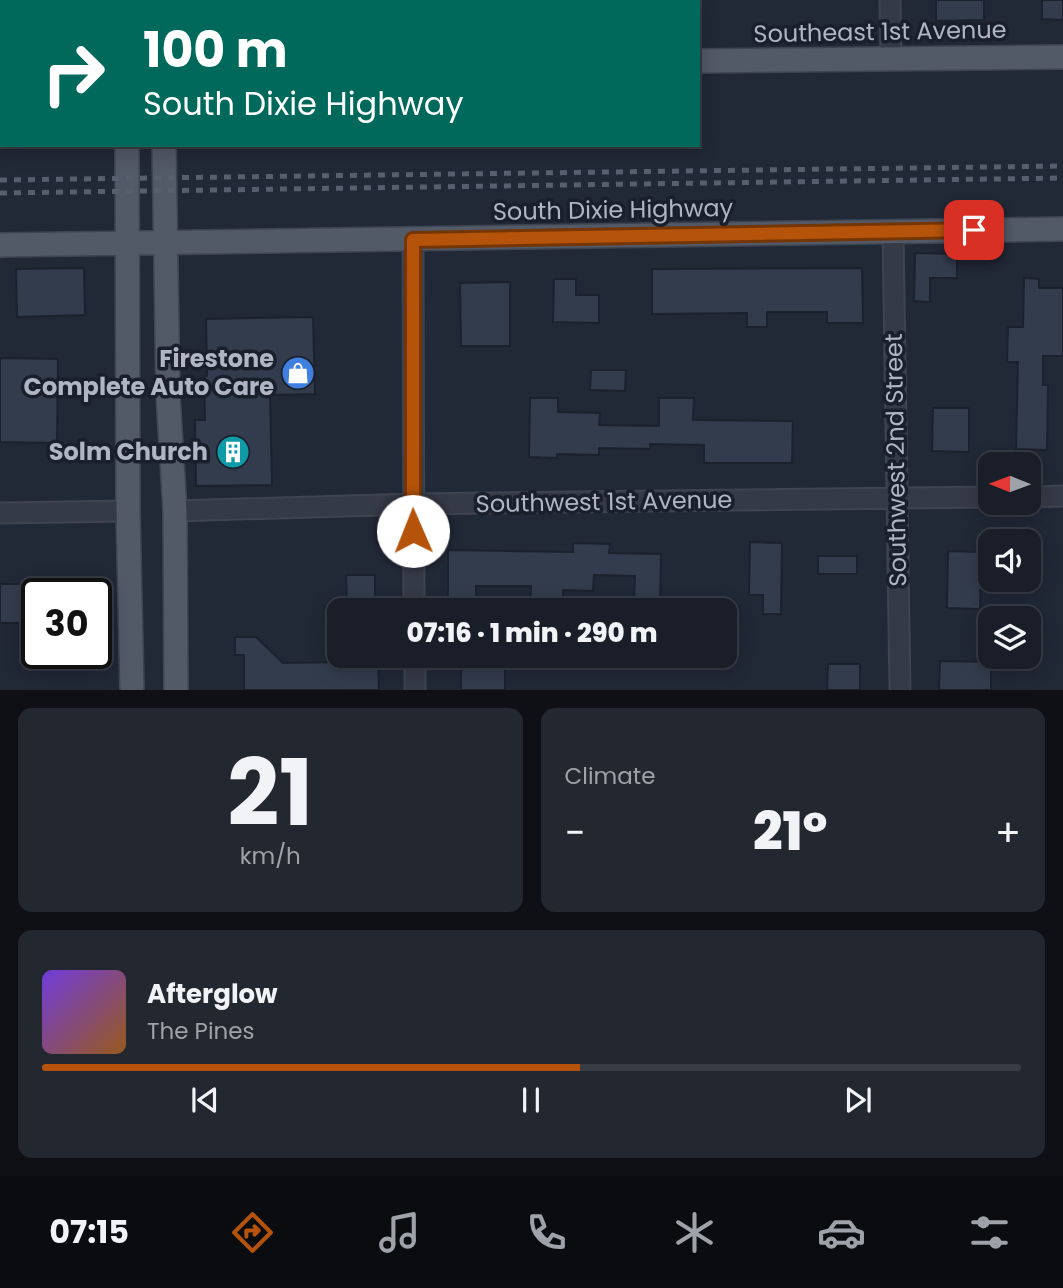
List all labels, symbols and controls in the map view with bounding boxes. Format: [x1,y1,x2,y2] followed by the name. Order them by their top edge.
[753,13,1007,50] street label: Southeast 1st Avenue
[143,16,288,84] text: 100 m
[28,28,119,119] icon: right
[143,81,464,126] text: South Dixie Highway
[493,191,734,228] street label: South Dixie Highway
[944,200,1004,260] pin
[955,211,993,249] icon: arrive
[877,333,914,587] street label: Southwest 2nd Street
[24,342,274,403] place label: Firestone Complete Auto Care
[279,354,317,392] shop icon: Firestone Complete Auto Care
[214,433,252,471] building icon: Solm Church
[49,435,208,468] place label: Solm Church
[978,452,1041,514] north arrow
[978,452,1041,669] map controls
[475,483,733,520] street label: Southwest 1st Avenue
[376,494,450,568] position arrow
[978,529,1041,592] button: sound
[21,578,112,669] speed limit sign: 30
[978,606,1041,669] button: layers
[407,615,657,651] text: 07:16 · 1 min · 290 m
[227,729,313,857] text: 21
[565,760,655,792] text: Climate
[753,795,828,868] text: 21°
[565,806,585,859] text: −
[995,806,1021,859] text: +
[240,840,301,872] text: km/h
[147,976,278,1012] text: Afterglow
[147,1015,255,1047] text: The Pines
[186,1081,224,1119] icon: previous
[512,1081,550,1119] icon: pause
[839,1081,877,1119] icon: next
[228,1208,277,1257] icon: directions
[375,1208,424,1257] icon: music
[522,1208,571,1257] icon: phone
[670,1208,719,1257] icon: climate
[817,1208,866,1257] icon: car
[965,1208,1014,1257] icon: filters
[49,1209,129,1254] text: 07:15

